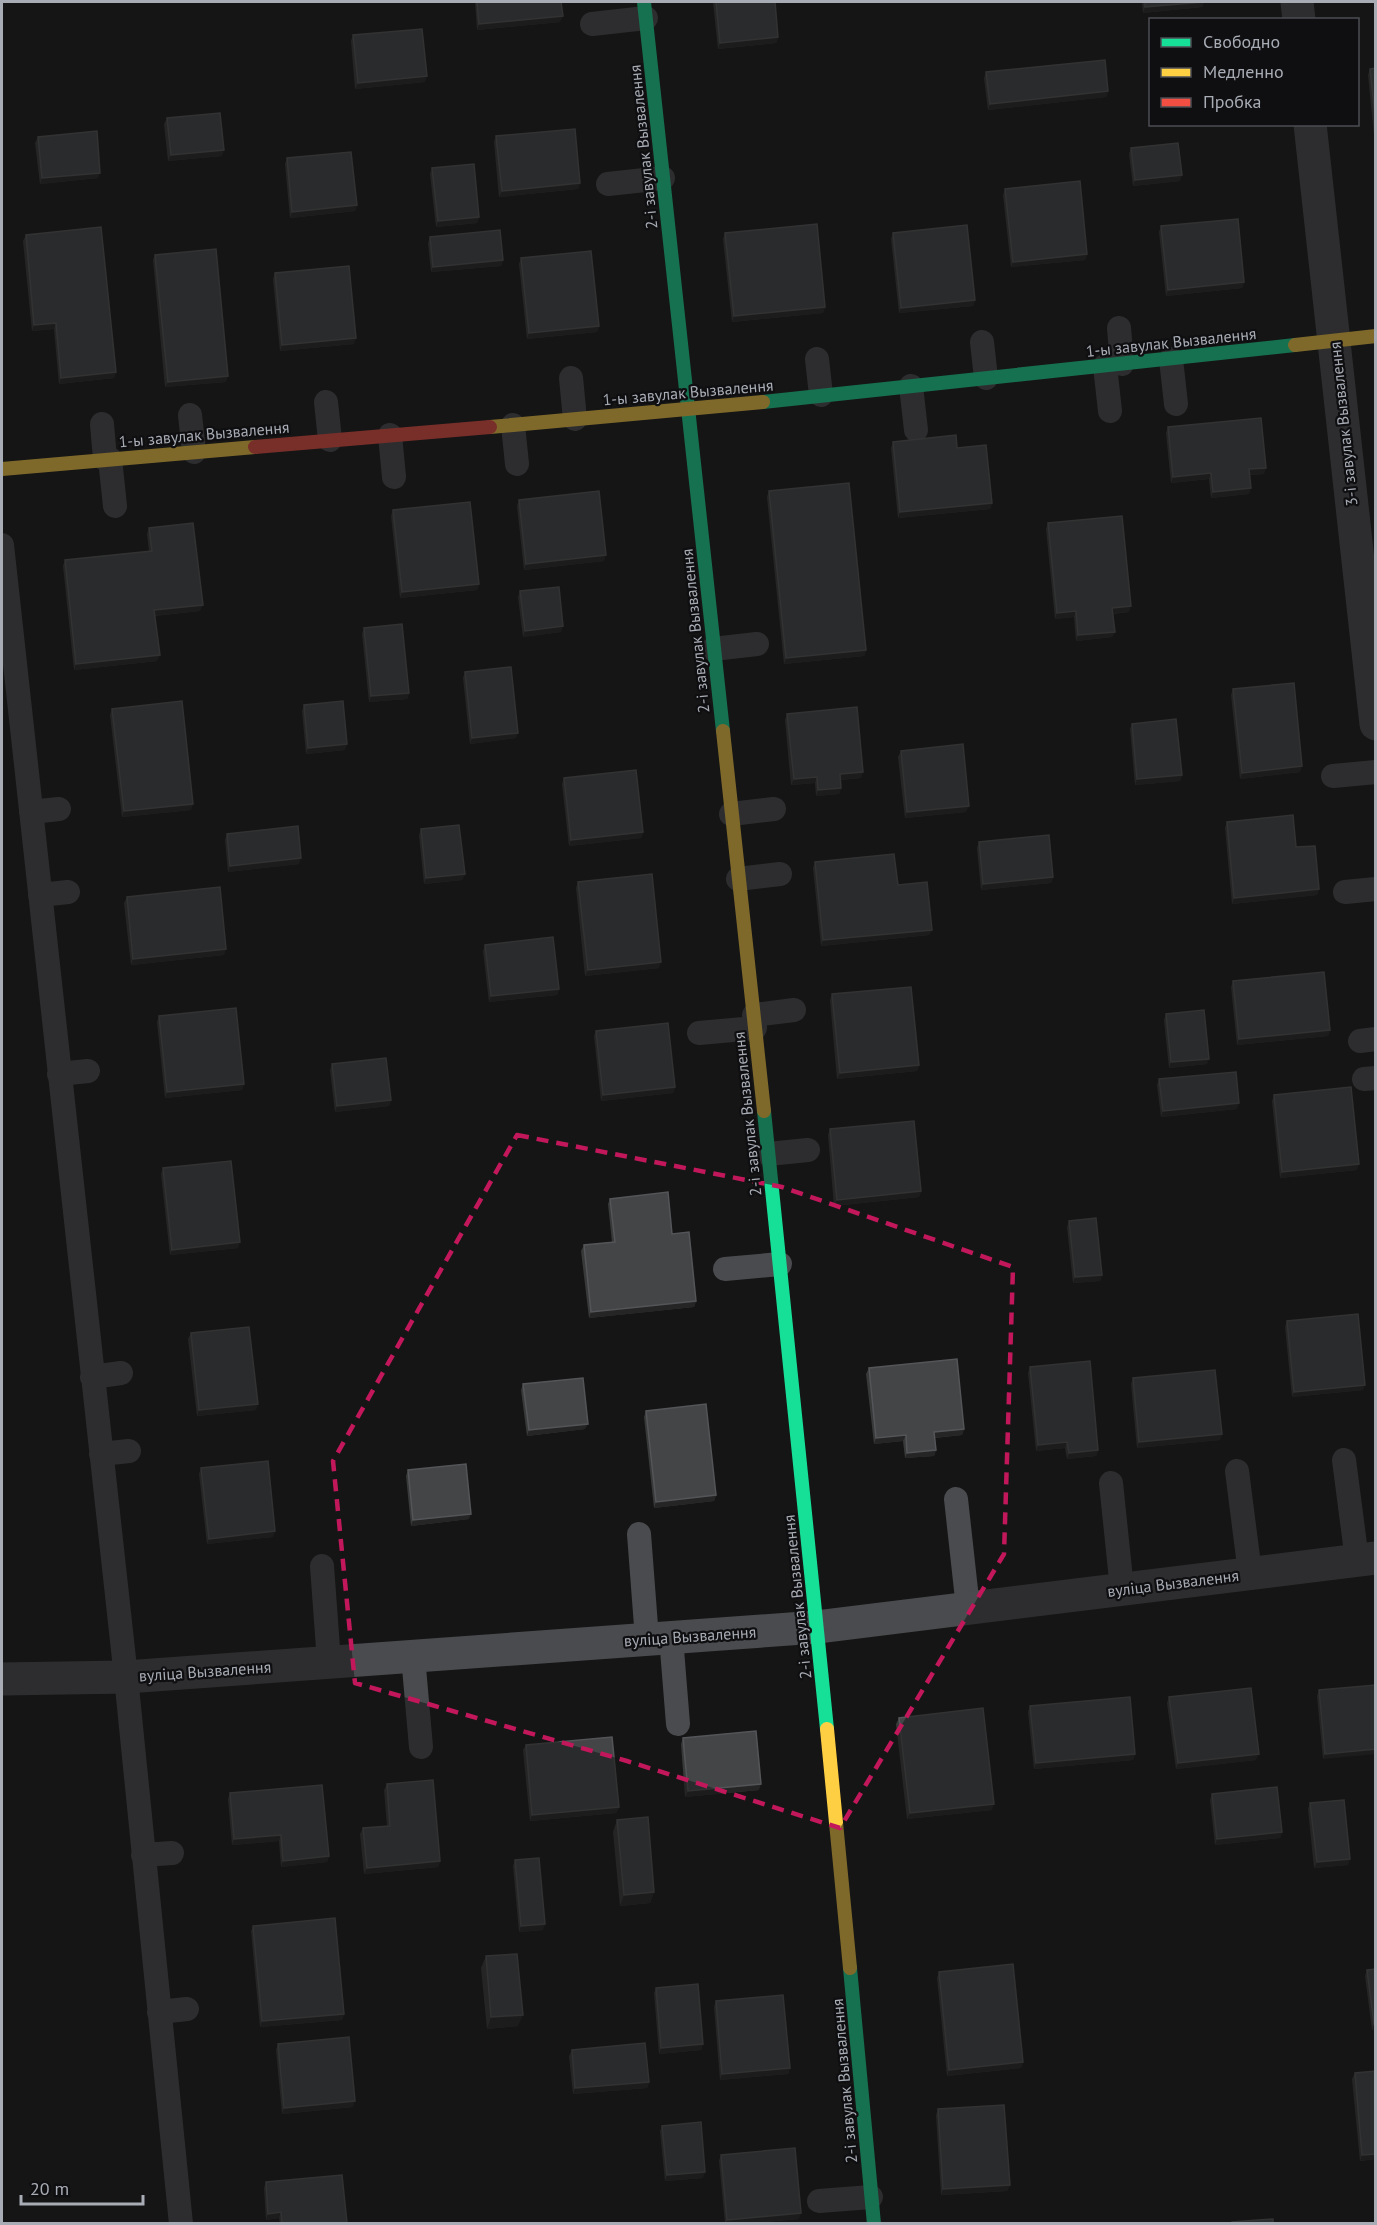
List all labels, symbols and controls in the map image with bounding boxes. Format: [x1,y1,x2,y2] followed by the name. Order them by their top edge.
[1149,18,1359,126] legend
[1203,30,1280,53] text: Свободно
[1203,60,1284,83] text: Медленно
[624,64,662,230] street label: 2-і завулак Вызвалення
[1203,90,1261,113] text: Пробка
[1085,323,1257,361] street label: 1-ы завулак Вызвалення
[1324,341,1362,507] street label: 3-і завулак Вызвалення
[602,375,774,409] street label: 1-ы завулак Вызвалення
[118,417,290,451] street label: 1-ы завулак Вызвалення
[676,548,714,714] street label: 2-і завулак Вызвалення
[728,1031,766,1197] street label: 2-і завулак Вызвалення
[778,1514,816,1680] street label: 2-і завулак Вызвалення
[1106,1565,1240,1601] street label: вуліца Вызвалення
[623,1621,757,1651] street label: вуліца Вызвалення
[138,1656,272,1686] street label: вуліца Вызвалення
[827,1998,861,2164] street label: 2-і завулак Вызвалення
[21,2168,142,2206] scale bar
[30,2177,69,2200] text: 20 m

